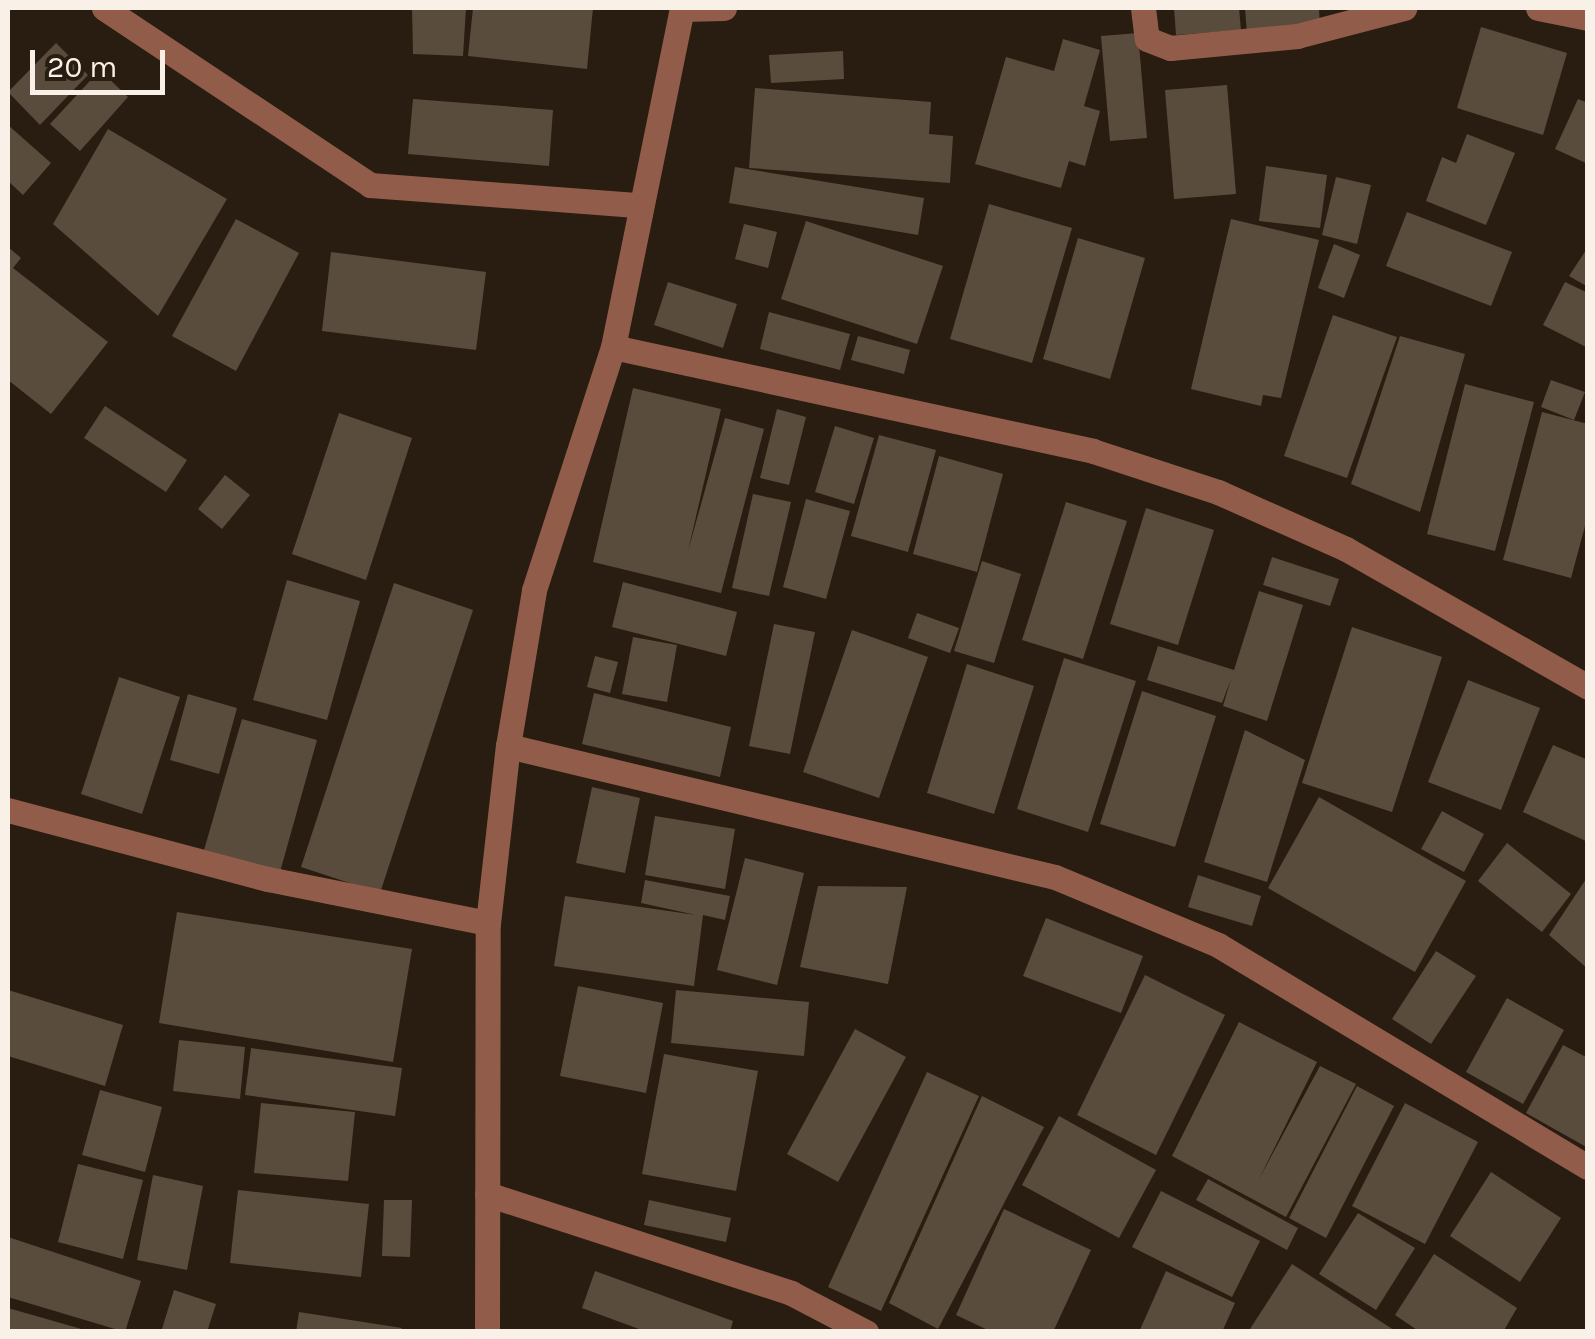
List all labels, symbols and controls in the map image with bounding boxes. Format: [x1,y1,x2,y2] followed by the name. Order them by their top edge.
[35,30,170,92] scale bar
[47,49,117,85] text: 20 m

